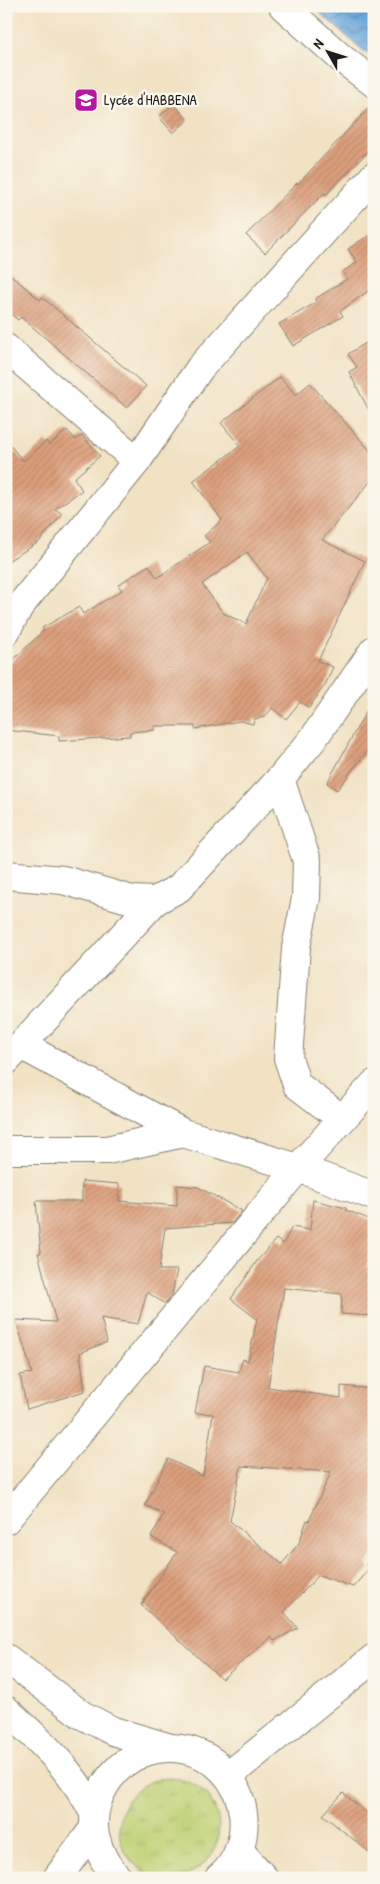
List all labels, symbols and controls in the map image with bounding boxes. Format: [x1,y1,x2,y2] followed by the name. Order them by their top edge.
[302,28,352,78] north arrow
[308,34,328,52] text: N
[73,87,99,113] school or university icon: Lycée d'HABBENA
[104,89,198,110] place label: Lycée d'HABBENA

